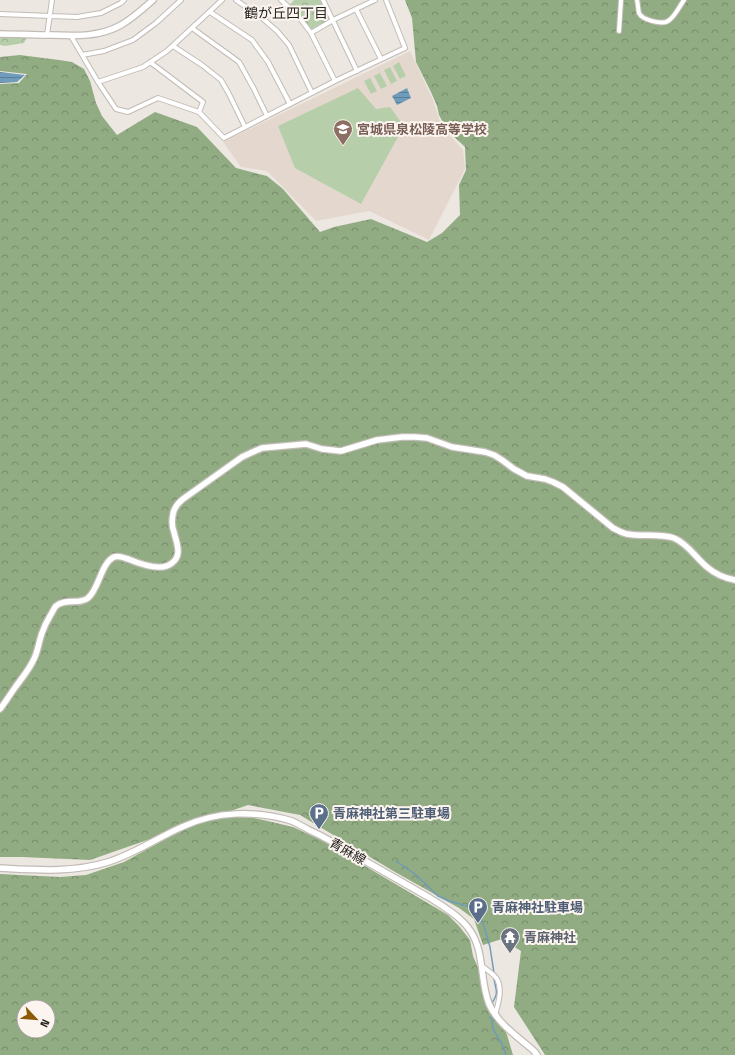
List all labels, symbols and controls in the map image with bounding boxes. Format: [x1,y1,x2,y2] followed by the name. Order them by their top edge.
[244,4,328,22] district label: 鶴が丘四丁目
[332,118,354,146] school or university icon: 宮城県泉松陵高等学校
[357,121,487,138] place label: 宮城県泉松陵高等学校
[308,802,330,830] parking icon: 青麻神社第三駐車場
[333,805,450,822] place label: 青麻神社第三駐車場
[327,834,369,869] street label: 青麻線
[467,896,489,924] parking icon: 青麻神社駐車場
[492,899,583,916] place label: 青麻神社駐車場
[499,926,521,954] temple icon: 青麻神社
[524,929,576,946] place label: 青麻神社
[16,999,56,1039] north arrow
[37,1017,53,1030] text: N

